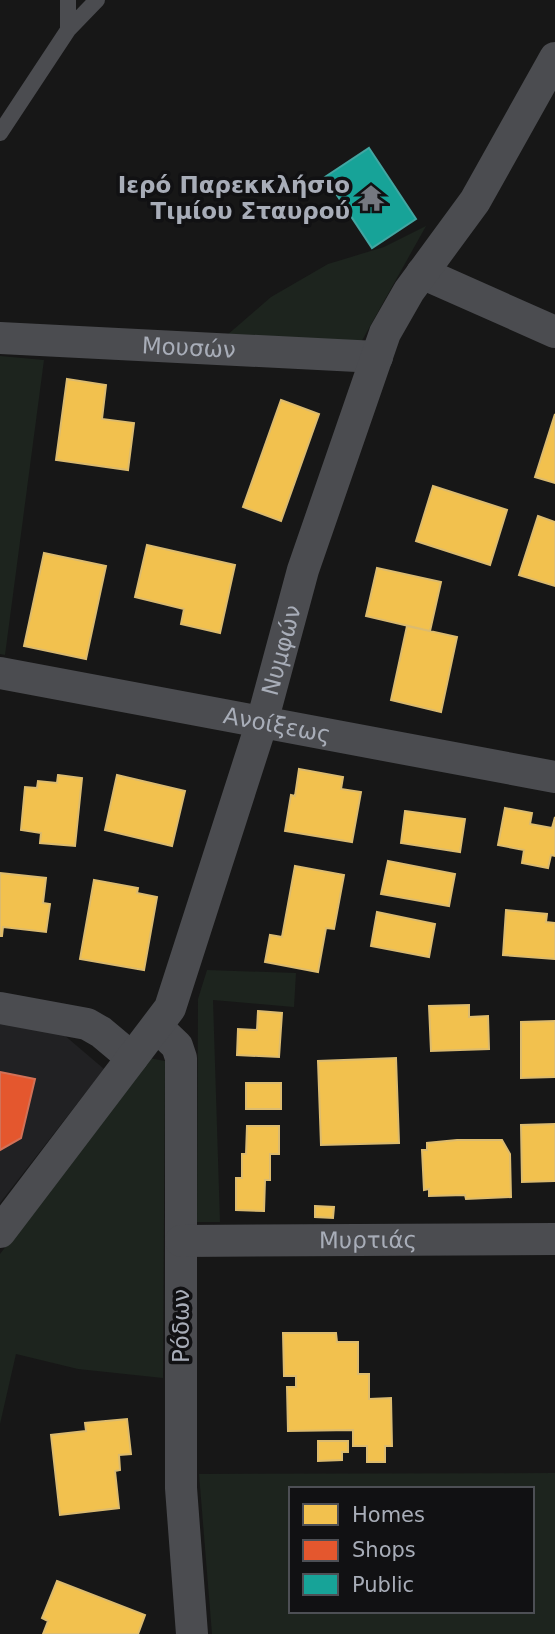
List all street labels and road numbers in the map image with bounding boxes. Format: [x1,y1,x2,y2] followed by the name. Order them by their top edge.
[141,332,236,363] street label: Μουσών
[257,602,306,698] street label: Νυμφών
[221,702,333,748] street label: Ανοίξεως
[319,1227,417,1253] street label: Μυρτιάς
[168,1289,194,1363] street label: Ρόδων

